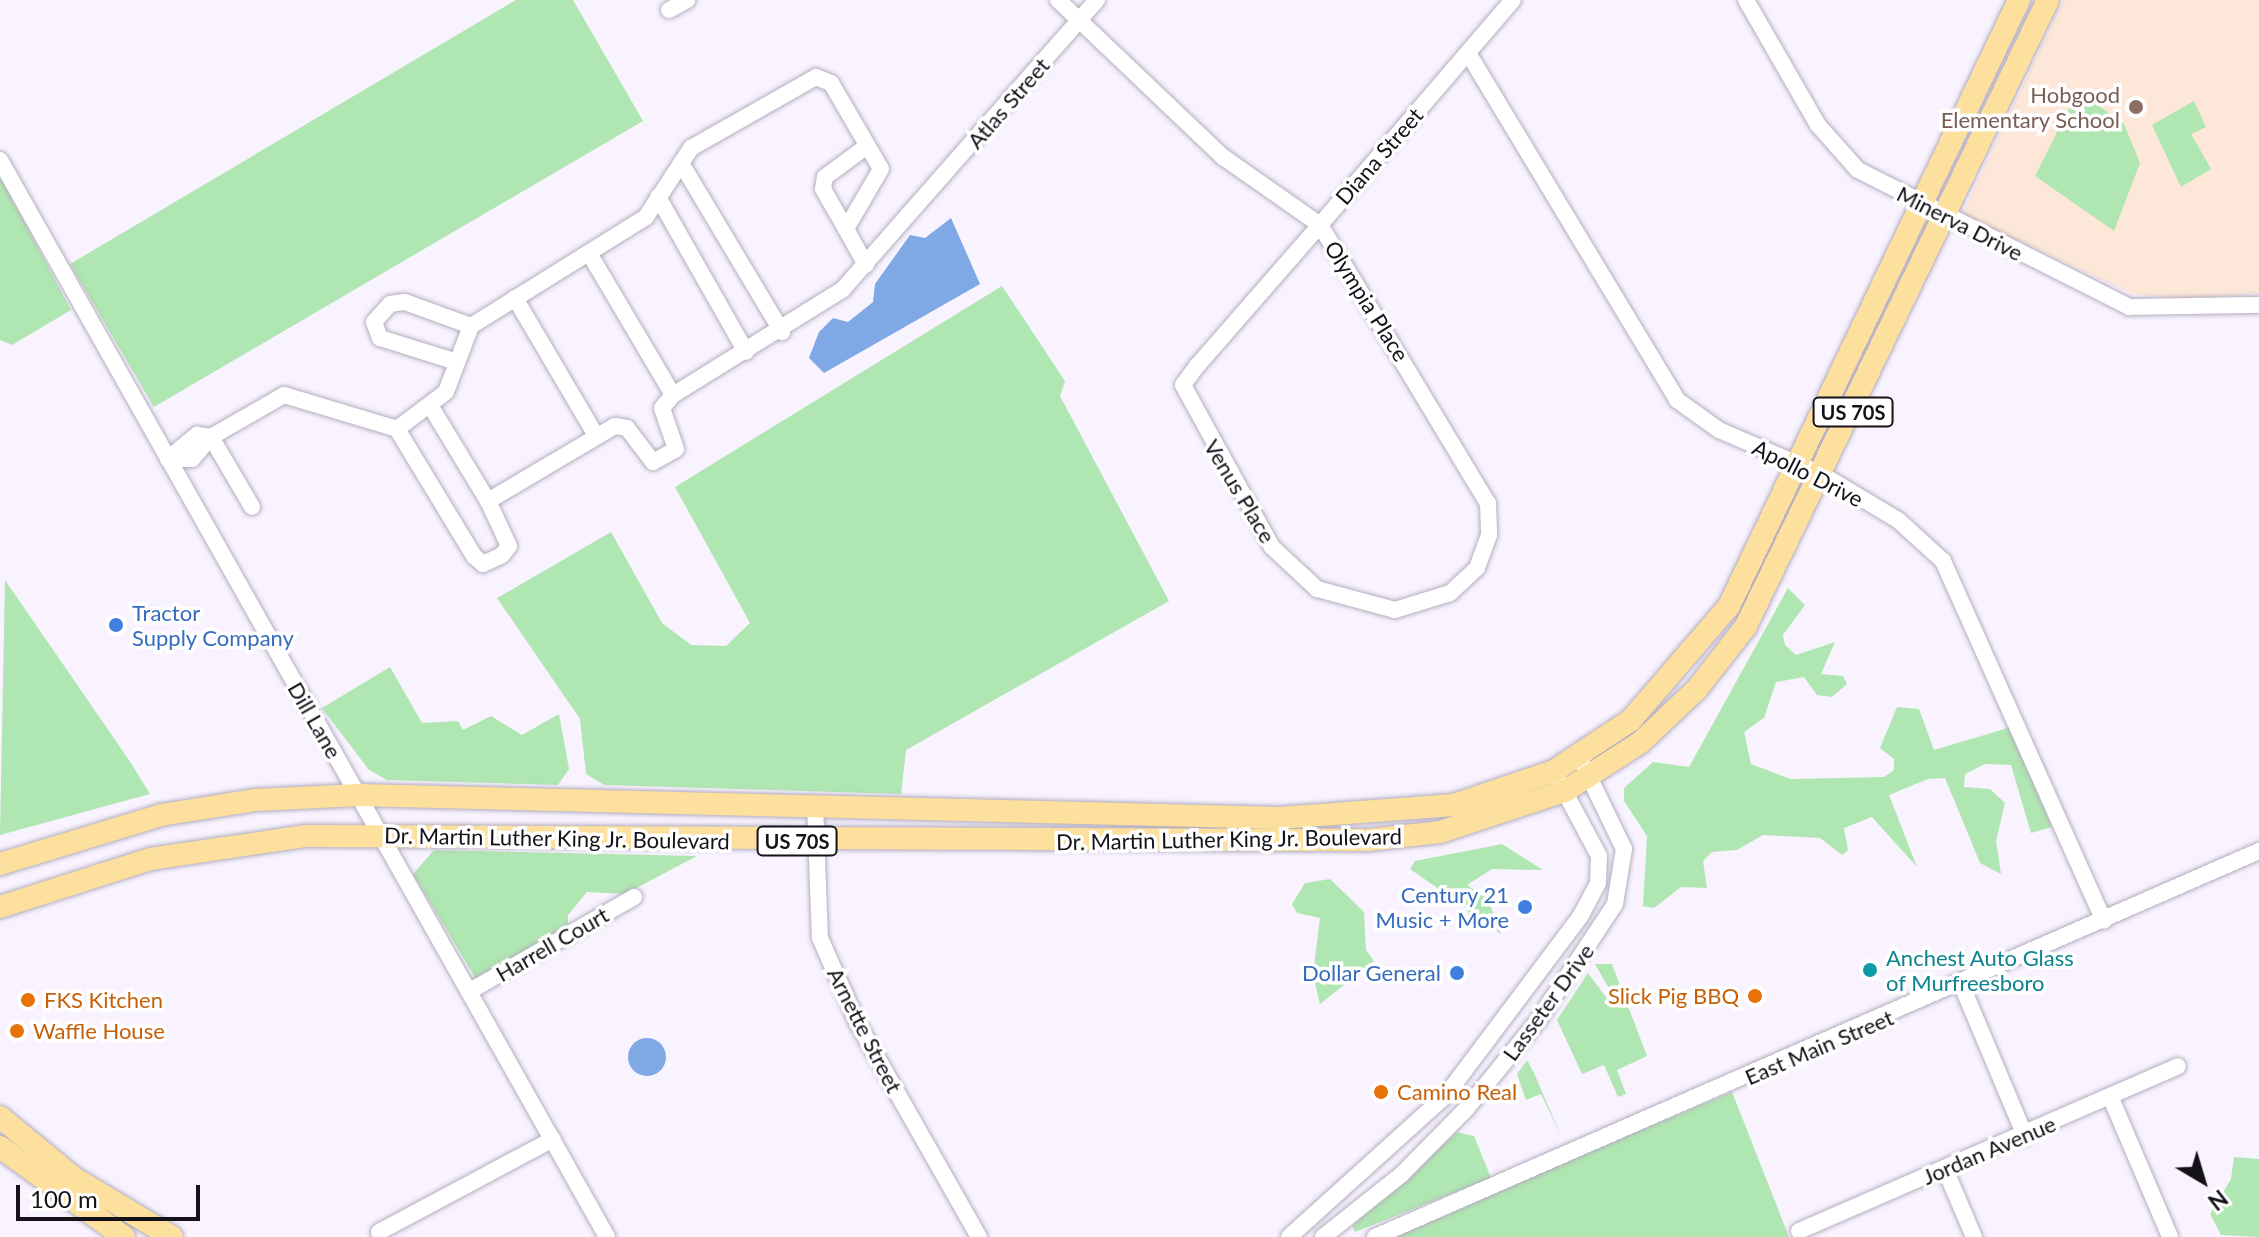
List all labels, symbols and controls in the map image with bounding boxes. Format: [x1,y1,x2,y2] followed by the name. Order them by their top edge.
[962,52,1054,154] street label: Atlas Street
[1940,81,2120,132] place label: Hobgood Elementary School
[2127,98,2145,116] marker: Hobgood Elementary School
[1330,102,1428,210] street label: Diana Street
[1893,180,2027,266] street label: Minerva Drive
[1319,236,1415,366] street label: Olympia Place
[1811,396,1895,428] road number: US 70S
[1748,434,1868,512] street label: Apollo Drive
[1199,435,1281,547] street label: Venus Place
[132,599,294,650] place label: Tractor Supply Company
[107,616,125,634] marker: Tractor Supply Company
[283,677,347,763] street label: Dill Lane
[383,822,731,854] street label: Dr. Martin Luther King Jr. Boulevard
[1055,823,1403,855] street label: Dr. Martin Luther King Jr. Boulevard
[755,825,839,857] road number: US 70S
[1375,881,1509,932] place label: Century 21 Music + More
[1516,898,1534,916] marker: Century 21 Music + More
[491,901,613,987] street label: Harrell Court
[1497,938,1599,1066] street label: Lasseter Drive
[1886,944,2075,996] place label: Anchest Auto Glass of Murfreesboro
[1302,960,1441,986] place label: Dollar General
[1861,961,1879,979] marker: Anchest Auto Glass of Murfreesboro
[822,963,908,1097] street label: Arnette Street
[1448,964,1466,982] marker: Dollar General
[1608,983,1739,1009] place label: Slick Pig BBQ
[44,987,163,1013] place label: FKS Kitchen
[1746,987,1764,1005] marker: Slick Pig BBQ
[19,991,37,1009] marker: FKS Kitchen
[1741,1004,1897,1090] street label: East Main Street
[33,1018,165,1044] place label: Waffle House
[8,1022,26,1040] marker: Waffle House
[1397,1079,1517,1105] place label: Camino Real
[1372,1083,1390,1101] marker: Camino Real
[1918,1110,2060,1190] street label: Jordan Avenue
[2163,1141,2243,1221] north arrow
[20,1169,204,1219] scale bar
[30,1184,98,1213] text: 100 m
[2203,1184,2233,1216] text: N

